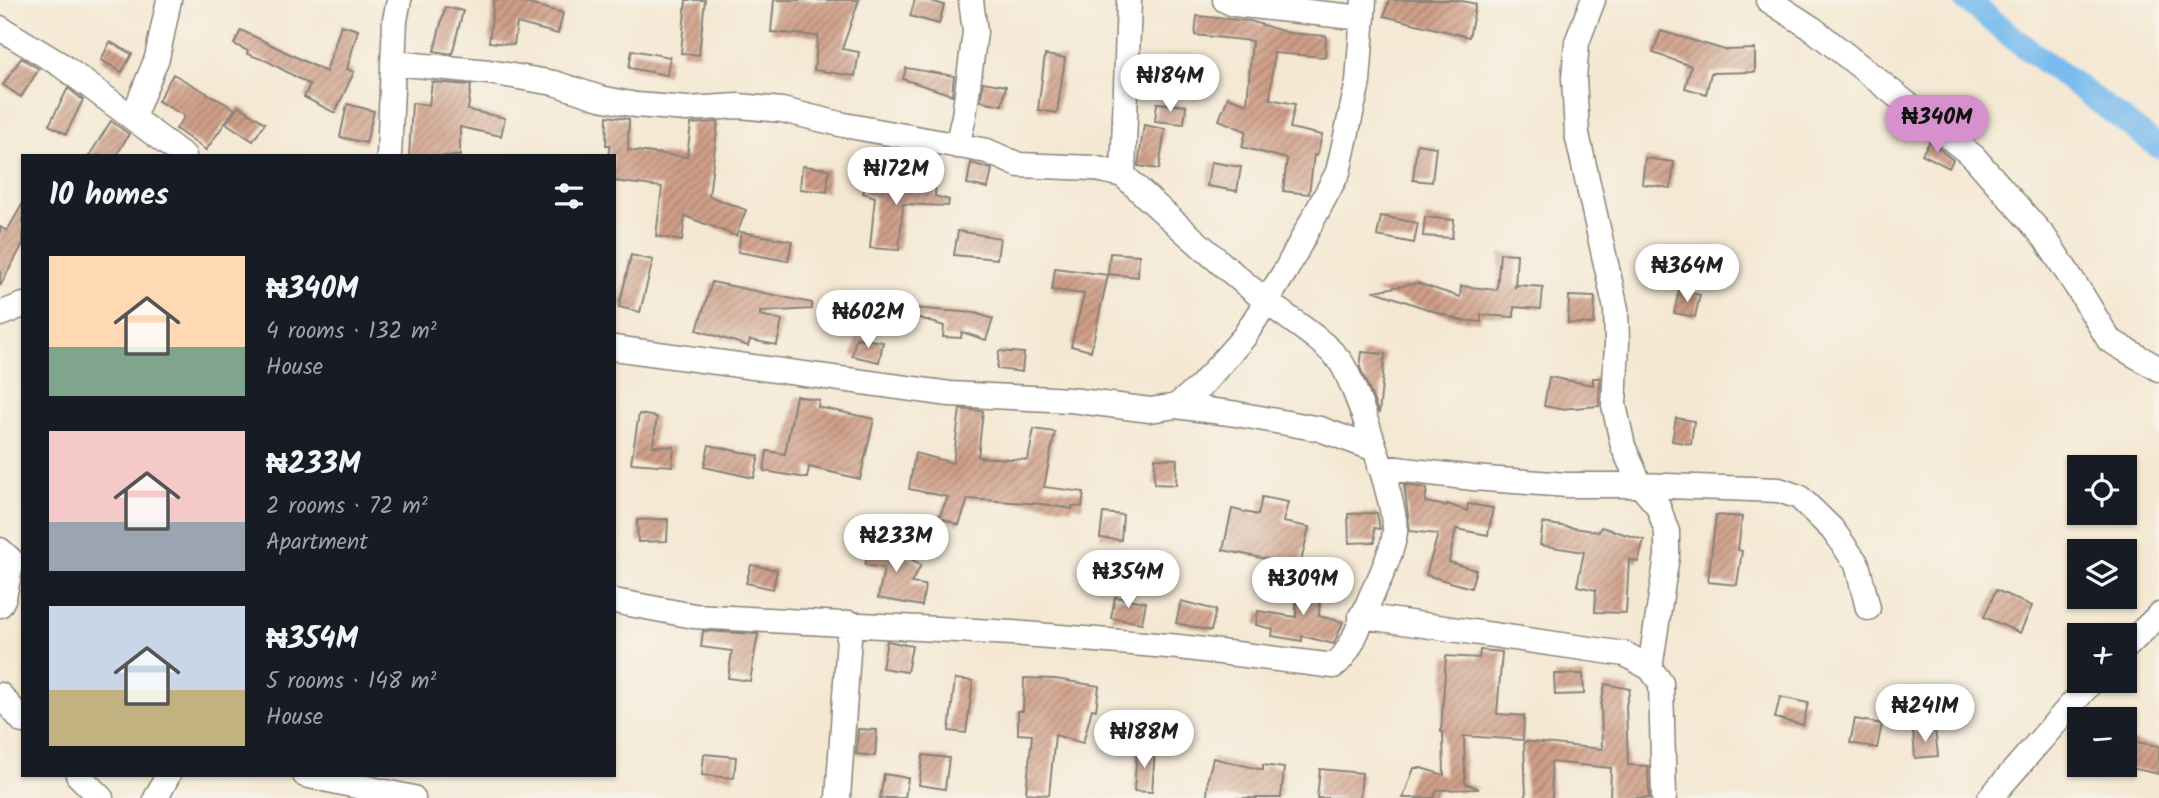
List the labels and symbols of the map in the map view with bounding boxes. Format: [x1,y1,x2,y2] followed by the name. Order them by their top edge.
[1121,54,1219,114] pin: ₦184M
[1888,96,1986,155] pin: ₦340M
[847,148,945,207] pin: ₦172M
[1638,244,1736,304] pin: ₦364M
[819,290,917,350] pin: ₦602M
[847,514,945,574] pin: ₦233M
[1079,550,1177,610] pin: ₦354M
[1254,558,1352,617] pin: ₦309M
[1876,684,1974,744] pin: ₦241M
[1095,710,1193,770] pin: ₦188M

